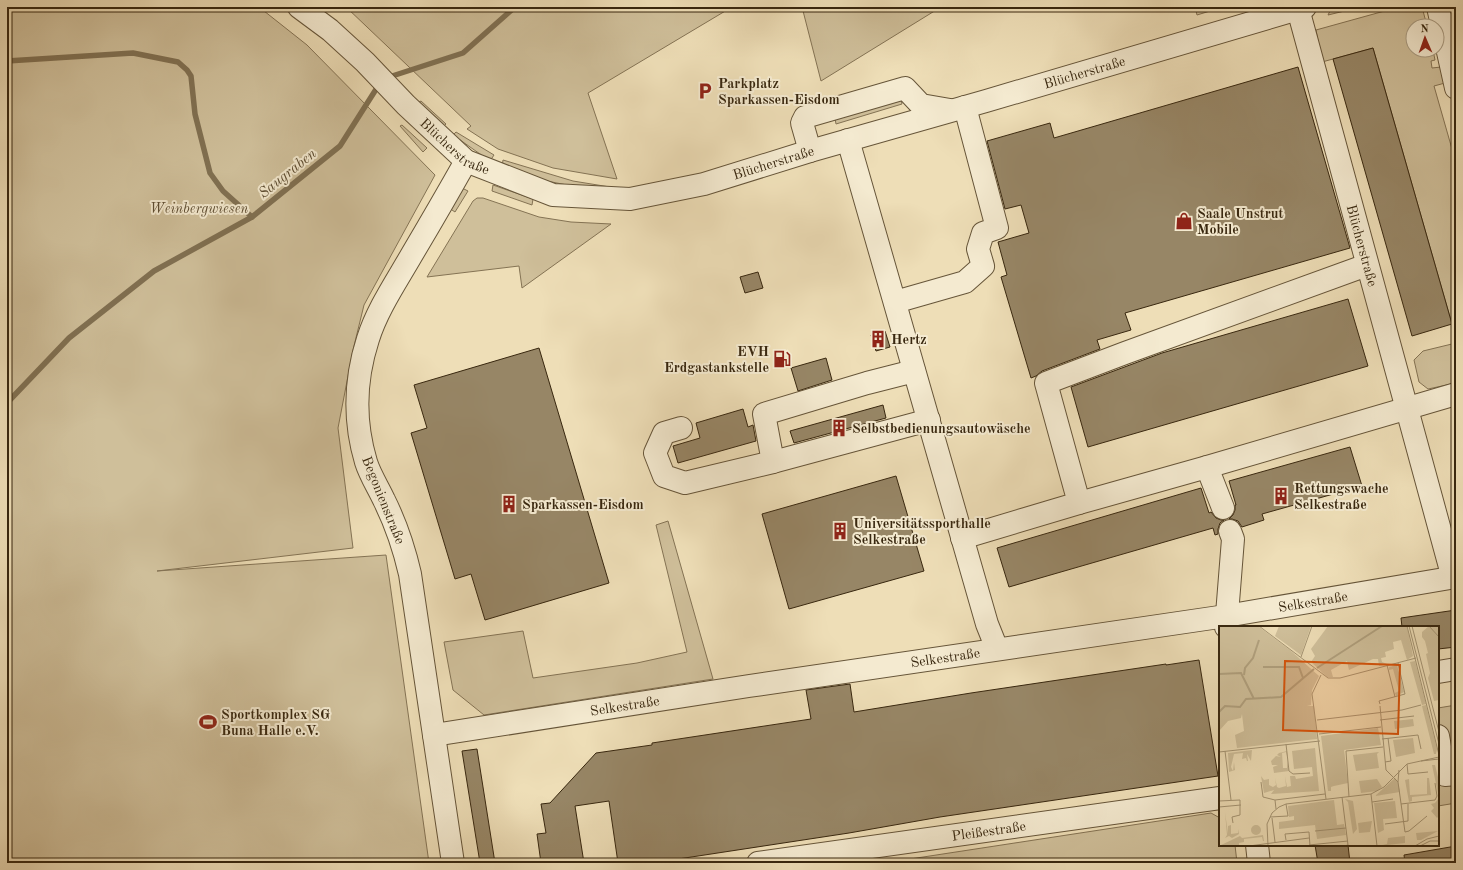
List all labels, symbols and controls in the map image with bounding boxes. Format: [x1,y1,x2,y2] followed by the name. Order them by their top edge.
[1405,18,1445,58] north arrow
[1420,24,1430,35] text: N
[1042,54,1127,92] street label: Blücherstraße
[718,77,840,107] place label: Parkplatz Sparkassen-Eisdom
[695,81,715,101] parking icon: Parkplatz Sparkassen-Eisdom
[417,116,491,177] street label: Blücherstraße
[731,144,816,183] street label: Blücherstraße
[256,146,320,202] water label: Saugraben
[150,202,248,217] park label: Weinbergwiesen
[1344,203,1379,288] street label: Blücherstraße
[1197,207,1284,237] place label: Saale Unstrut Mobile
[1174,211,1194,231] shop icon: Saale Unstrut Mobile
[868,329,888,349] building icon: Hertz
[891,333,927,347] place label: Hertz
[664,345,769,375] place label: EVH Erdgastankstelle
[772,349,792,369] fuel station icon: EVH Erdgastankstelle
[829,418,849,438] building icon: Selbstbedienungsautowäsche
[852,422,1031,436] place label: Selbstbedienungsautowäsche
[359,454,407,546] street label: Begonienstraße
[1294,482,1389,512] place label: Rettungswache Selkestraße
[1271,486,1291,506] building icon: Rettungswache Selkestraße
[499,494,519,514] building icon: Sparkassen-Eisdom
[522,498,644,512] place label: Sparkassen-Eisdom
[853,517,991,547] place label: Universitätssporthalle Selkestraße
[830,521,850,541] building icon: Universitätssporthalle Selkestraße
[1277,589,1349,615] street label: Selkestraße
[1219,626,1439,846] inset map
[910,646,981,670] street label: Selkestraße
[589,694,661,719] street label: Selkestraße
[221,708,330,738] place label: Sportkomplex SG Buna Halle e.V.
[198,712,218,732] sports icon: Sportkomplex SG Buna Halle e.V.
[951,819,1027,844] street label: Pleißestraße

